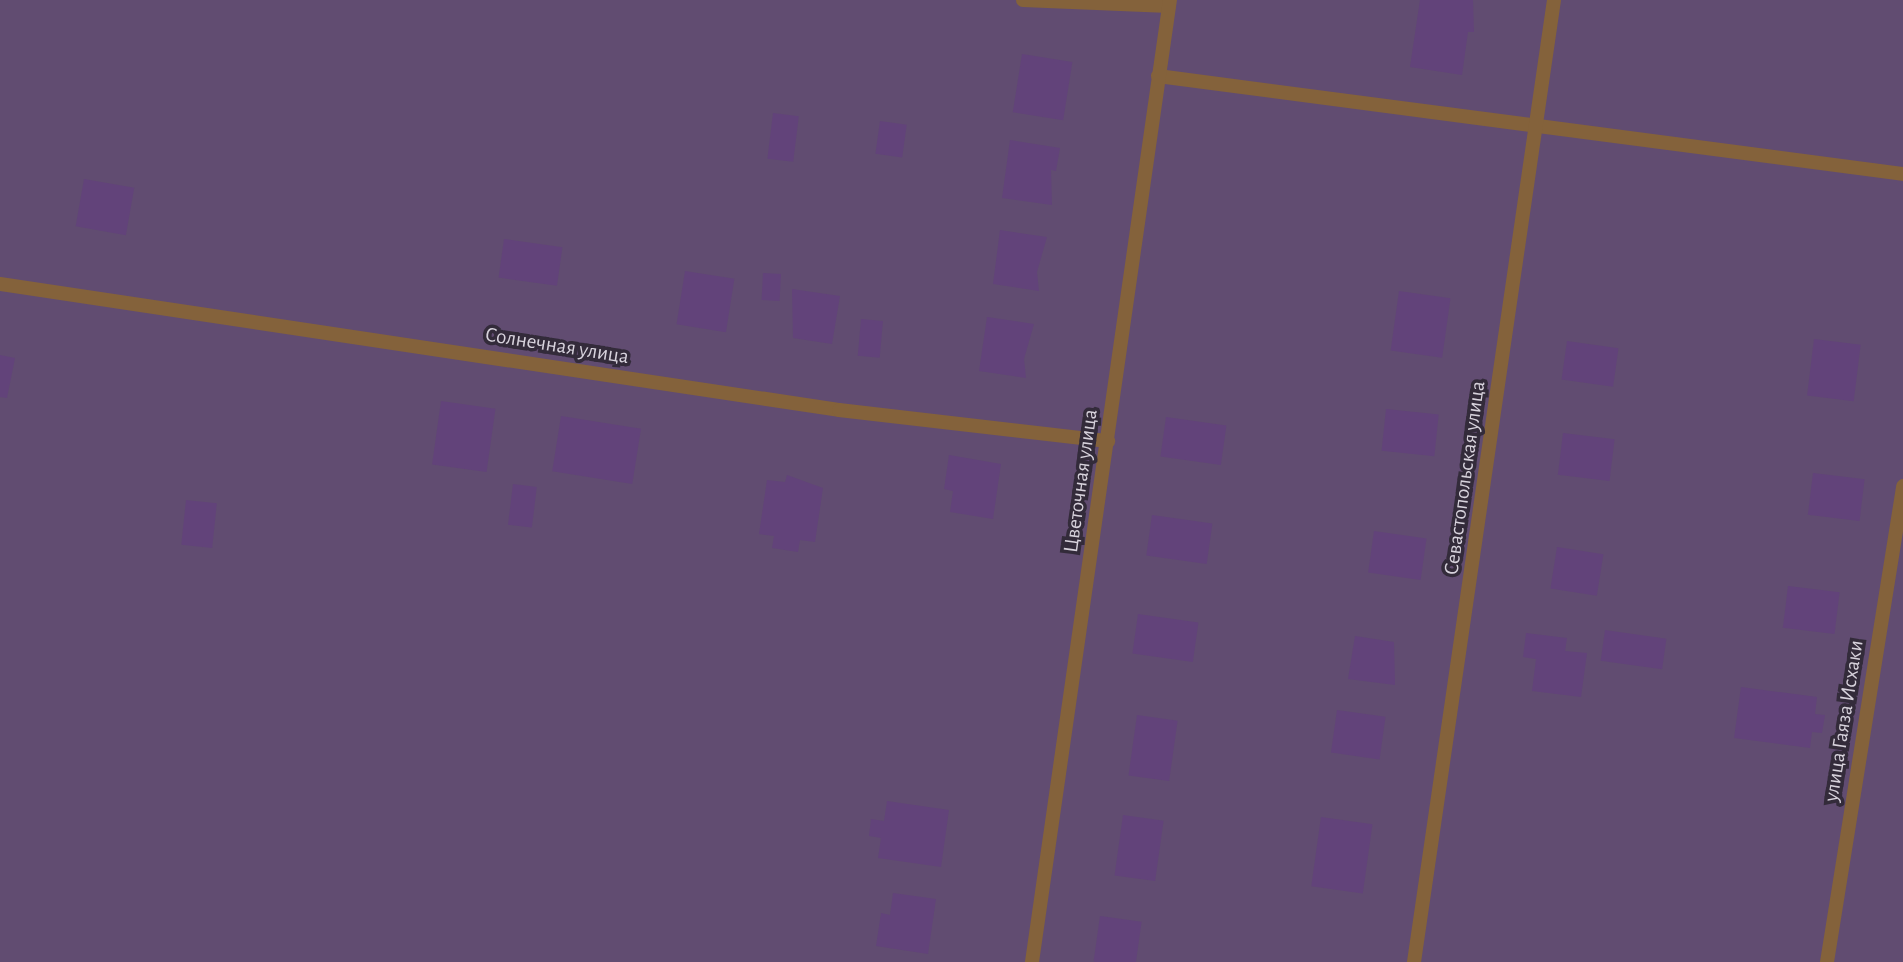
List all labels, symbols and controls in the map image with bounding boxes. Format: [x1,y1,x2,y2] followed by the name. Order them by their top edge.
[483,322,631,370] street label: Солнечная улица
[1439,379,1491,577] street label: Севастопольская улица
[1058,408,1104,554] street label: Цветочная улица
[1819,638,1869,804] street label: улица Гаяза Исхаки

